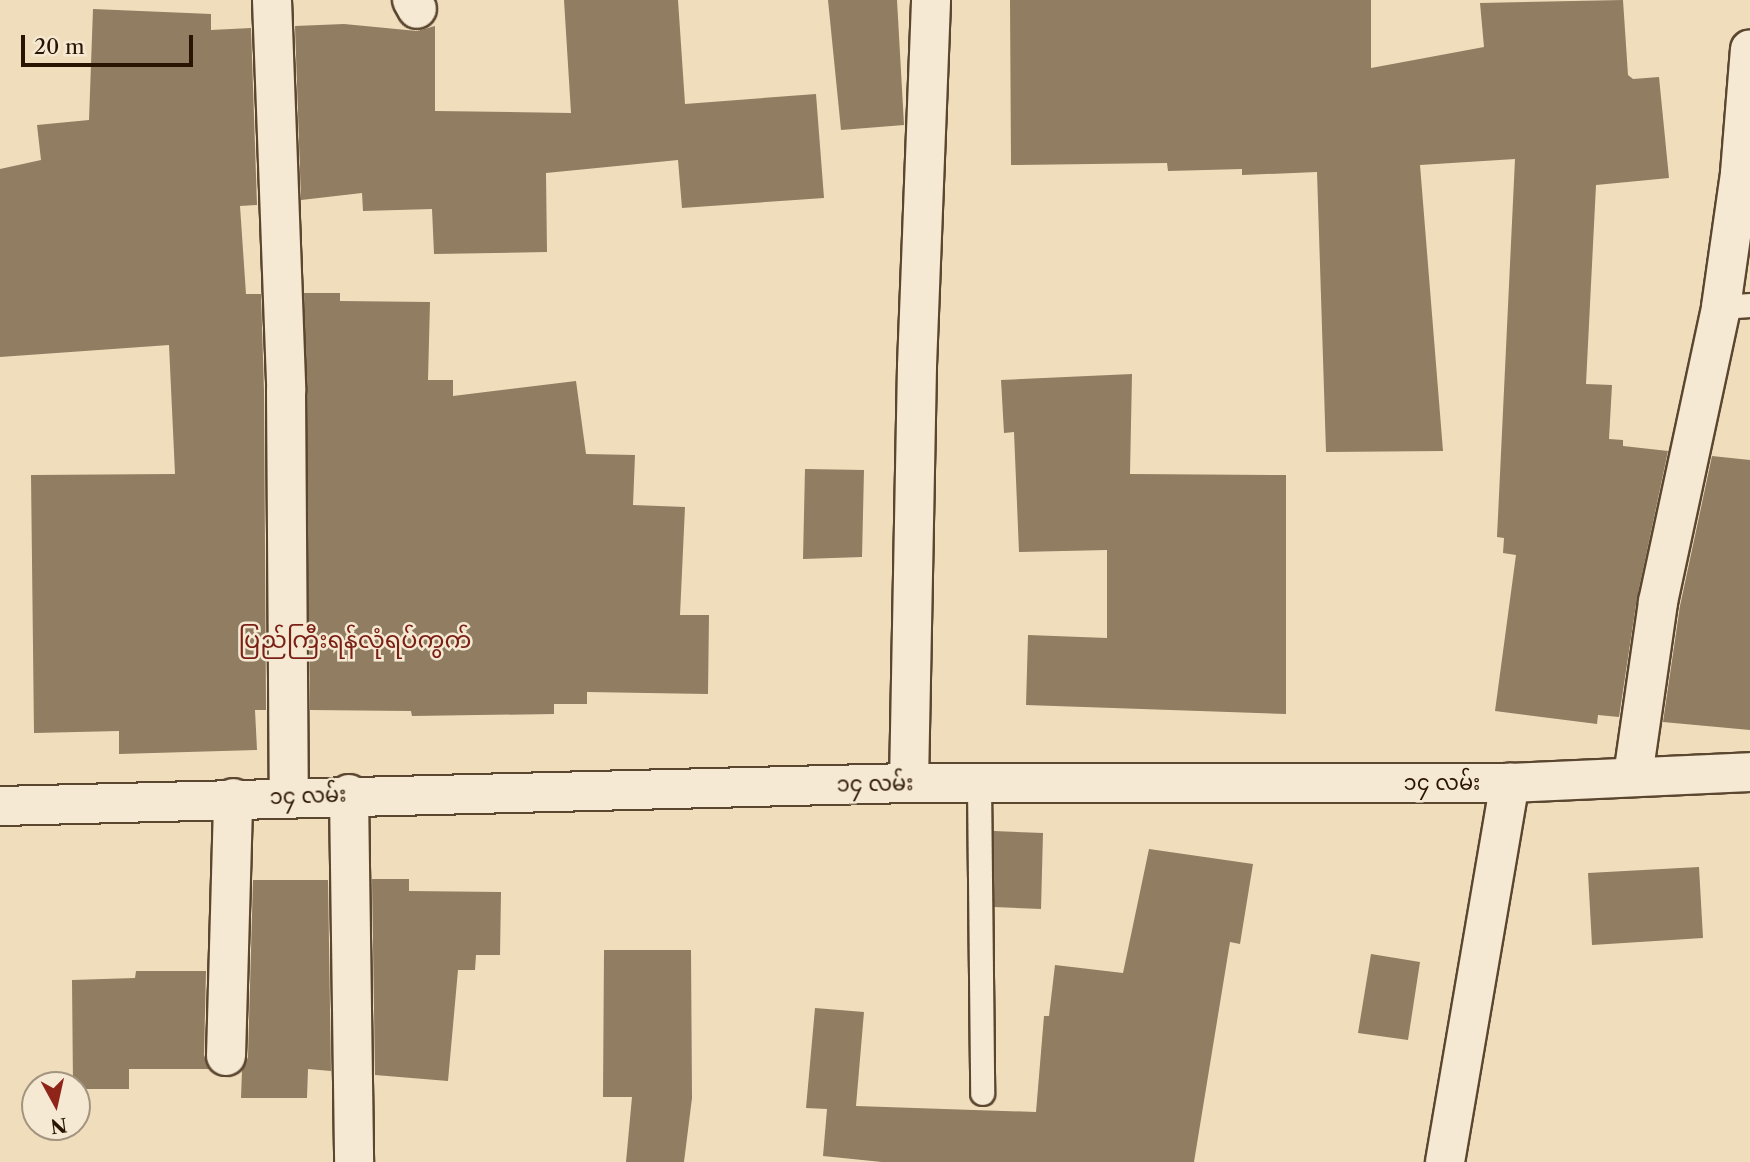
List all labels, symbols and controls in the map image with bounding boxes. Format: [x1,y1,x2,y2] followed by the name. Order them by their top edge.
[24,21,196,65] scale bar
[34,34,85,59] text: 20 m
[238,626,472,654] district label: ပြည်ကြီးရန်လုံရပ်ကွက်
[1404,770,1480,796] street label: ၁၄ လမ်း
[836,771,914,797] street label: ၁၄ လမ်း
[269,782,347,810] street label: ၁၄ လမ်း
[21,1071,91,1141] north arrow
[49,1113,68,1138] text: N

